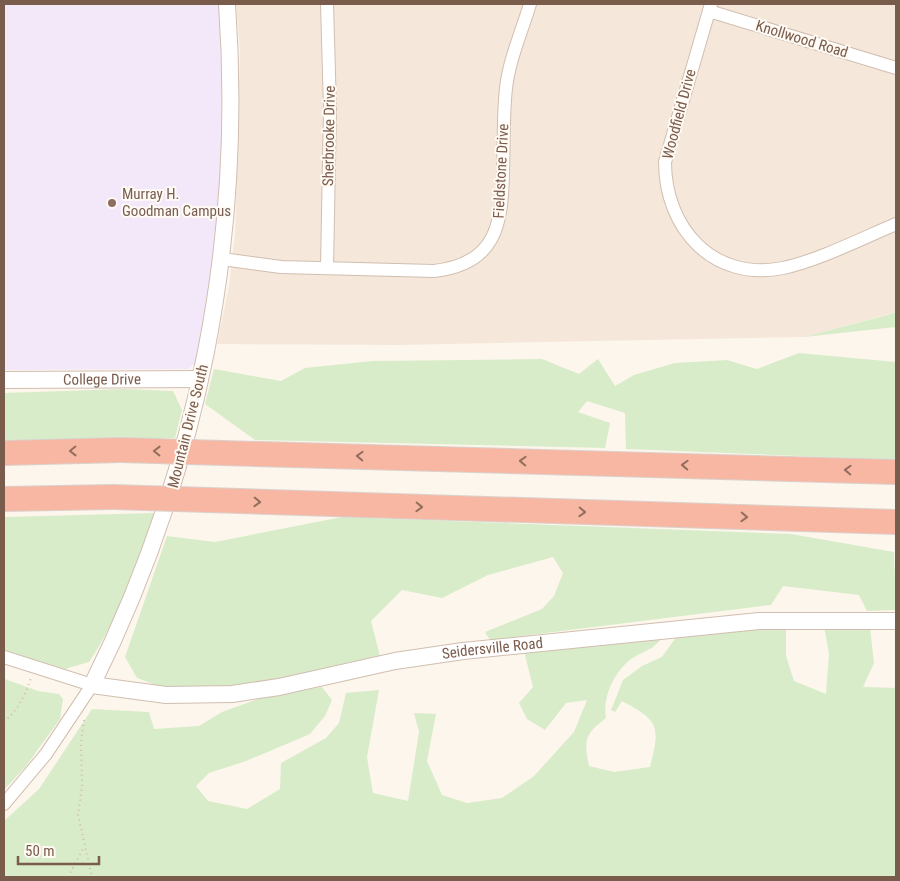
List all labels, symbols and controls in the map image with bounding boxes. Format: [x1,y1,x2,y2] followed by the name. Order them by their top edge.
[754,16,850,62] street label: Knollwood Road
[658,67,700,161] street label: Woodfield Drive
[319,86,339,186] street label: Sherbrooke Drive
[490,123,512,219] street label: Fieldstone Drive
[122,185,231,220] place label: Murray H. Goodman Campus
[106,197,118,209] marker: Murray H. Goodman Campus
[164,362,212,490] street label: Mountain Drive South
[63,370,141,389] street label: College Drive
[68,446,76,457] one-way arrow
[153,446,160,456] one-way arrow
[356,451,364,462] one-way arrow
[518,456,526,466] one-way arrow
[681,460,688,470] one-way arrow
[843,464,851,475] one-way arrow
[254,497,261,507] one-way arrow
[416,502,423,512] one-way arrow
[578,507,586,517] one-way arrow
[740,512,748,522] one-way arrow
[441,634,544,663] street label: Seidersville Road
[18,834,99,866] scale bar
[25,842,55,860] text: 50 m

